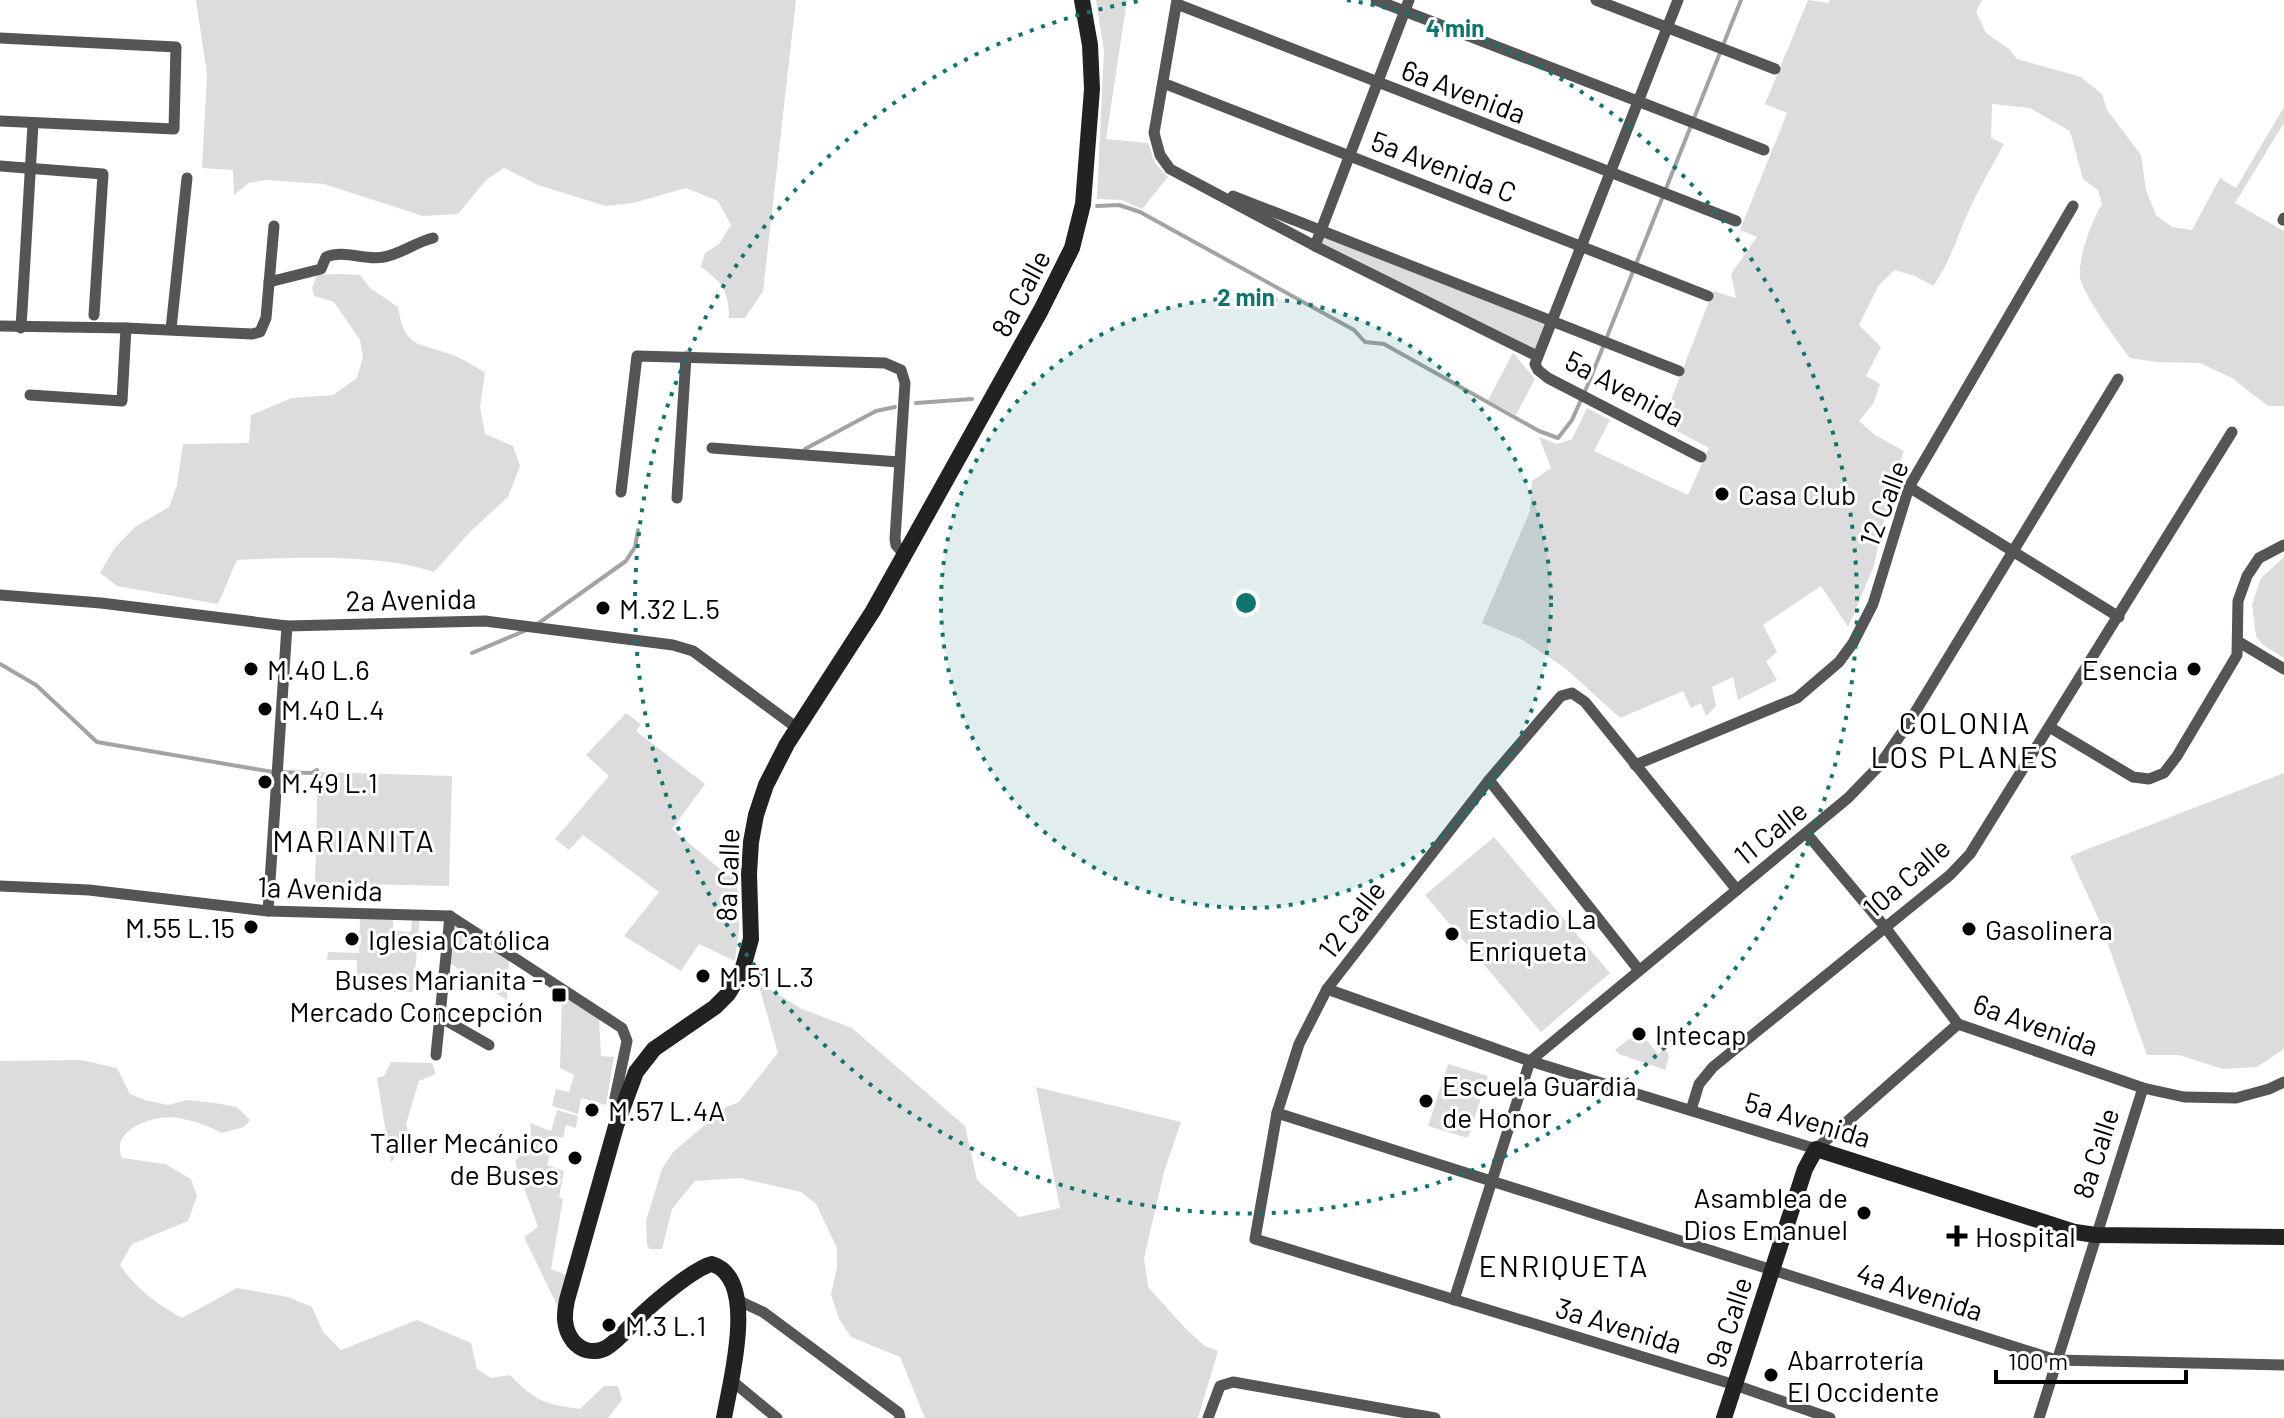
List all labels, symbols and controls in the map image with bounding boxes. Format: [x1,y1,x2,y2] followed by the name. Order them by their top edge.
[1426,13,1484,42] text: 4 min
[1397,52,1531,130] street label: 6a Avenida
[1367,123,1521,209] street label: 5a Avenida C
[983,244,1057,342] street label: 8a Calle
[1217,282,1275,311] text: 2 min
[1560,342,1690,434] street label: 5a Avenida
[1851,455,1915,551] street label: 12 Calle
[1738,477,1856,511] place label: Casa Club
[1713,485,1731,503] marker: Casa Club
[345,581,477,617] street label: 2a Avenida
[1232,589,1260,617] centre of rings
[619,591,720,625] place label: M.32 L.5
[594,599,612,617] marker: M.32 L.5
[267,652,370,686] place label: M.40 L.6
[2082,652,2178,686] place label: Esencia
[242,660,260,678] marker: M.40 L.6
[2185,660,2203,678] marker: Esencia
[281,692,385,726] place label: M.40 L.4
[256,700,274,718] marker: M.40 L.4
[1871,704,2059,774] district label: COLONIA LOS PLANES
[281,765,378,799] place label: M.49 L.1
[256,773,274,791] marker: M.49 L.1
[1727,792,1813,872] street label: 11 Calle
[272,822,436,858] district label: MARIANITA
[708,828,746,922] street label: 8a Calle
[1855,830,1957,924] street label: 10a Calle
[257,869,383,907] street label: 1a Avenida
[1310,873,1392,965] street label: 12 Calle
[1468,901,1596,967] place label: Estadio La Enriqueta
[125,910,235,944] place label: M.55 L.15
[1985,912,2113,946] place label: Gasolinera
[242,918,260,936] marker: M.55 L.15
[1960,920,1978,938] marker: Gasolinera
[368,922,550,956] place label: Iglesia Católica
[1443,925,1461,943] marker: Estadio La Enriqueta
[343,930,361,948] marker: Iglesia Católica
[719,959,814,993] place label: M.51 L.3
[289,962,543,1028] place label: Buses Marianita - Mercado Concepción
[694,967,712,985] marker: M.51 L.3
[550,986,568,1004] marker: Buses Marianita - Mercado Concepción
[1969,986,2103,1062] street label: 6a Avenida
[1655,1017,1746,1051] place label: Intecap
[1630,1025,1648,1043] marker: Intecap
[1442,1068,1637,1134] place label: Escuela Guardia de Honor
[1741,1084,1875,1154] street label: 5a Avenida
[1417,1092,1435,1110] marker: Escuela Guardia de Honor
[608,1093,725,1127] place label: M.57 L.4A
[583,1101,601,1119] marker: M.57 L.4A
[2064,1103,2126,1203] street label: 8a Calle
[370,1125,559,1191] place label: Taller Mecánico de Buses
[566,1149,584,1167] marker: Taller Mecánico de Buses
[1683,1180,1848,1246] place label: Asamblea de Dios Emanuel
[1855,1204,1873,1222] marker: Asamblea de Dios Emanuel
[1975,1219,2076,1253] place label: Hospital
[1946,1225,1968,1247] marker: Hospital
[1478,1247,1650,1283] district label: ENRIQUETA
[1852,1255,1988,1327] street label: 4a Avenida
[1697,1272,1759,1372] street label: 9a Calle
[1552,1290,1686,1360] street label: 3a Avenida
[625,1308,706,1342] place label: M.3 L.1
[600,1316,618,1334] marker: M.3 L.1
[1996,1334,2186,1384] scale bar
[1787,1342,1940,1408] place label: Abarrotería El Occidente
[2008,1346,2068,1375] text: 100 m
[1762,1366,1780,1384] marker: Abarrotería El Occidente

